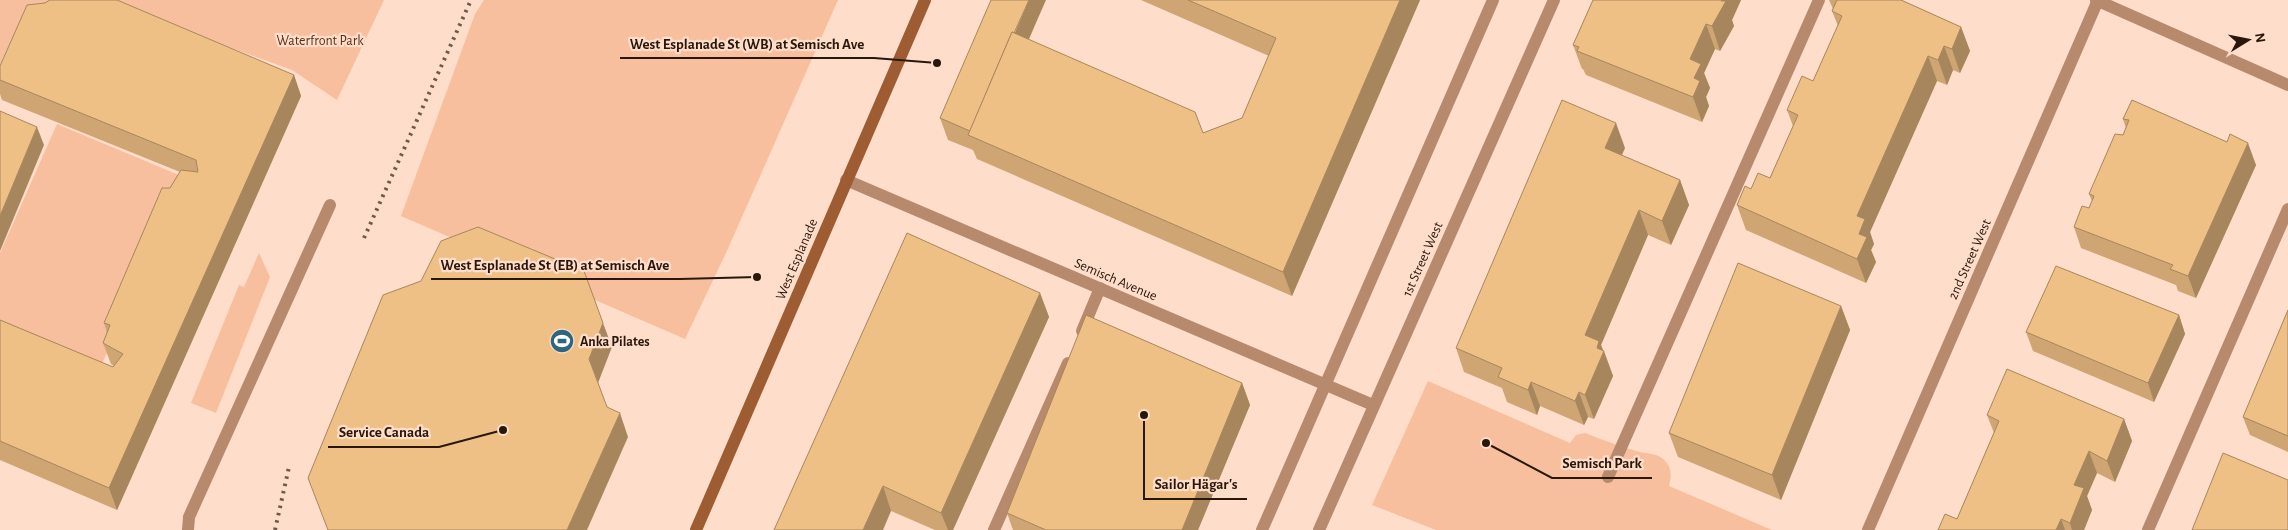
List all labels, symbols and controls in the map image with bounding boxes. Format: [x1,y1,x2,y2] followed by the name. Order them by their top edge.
[2223,15,2273,65] north arrow
[620,28,874,58] callout: West Esplanade St (WB) at Semisch Ave
[2252,32,2268,44] text: N
[276,34,364,48] park label: Waterfront Park
[630,37,864,52] text: West Esplanade St (WB) at Semisch Ave
[774,217,820,302] street label: West Esplanade
[1946,217,1994,302] street label: 2nd Street West
[1400,220,1446,299] street label: 1st Street West
[431,249,680,279] callout: West Esplanade St (EB) at Semisch Ave
[1072,256,1159,304] street label: Semisch Avenue
[441,258,669,273] text: West Esplanade St (EB) at Semisch Ave
[549,328,575,354] sports icon: Anka Pilates
[580,335,650,349] place label: Anka Pilates
[328,417,439,447] callout: Service Canada
[339,425,429,440] text: Service Canada
[1552,448,1652,478] callout: Semisch Park
[1562,456,1642,471] text: Semisch Park
[1144,469,1247,499] callout: Sailor Hägar's
[1154,477,1238,492] text: Sailor Hägar's

